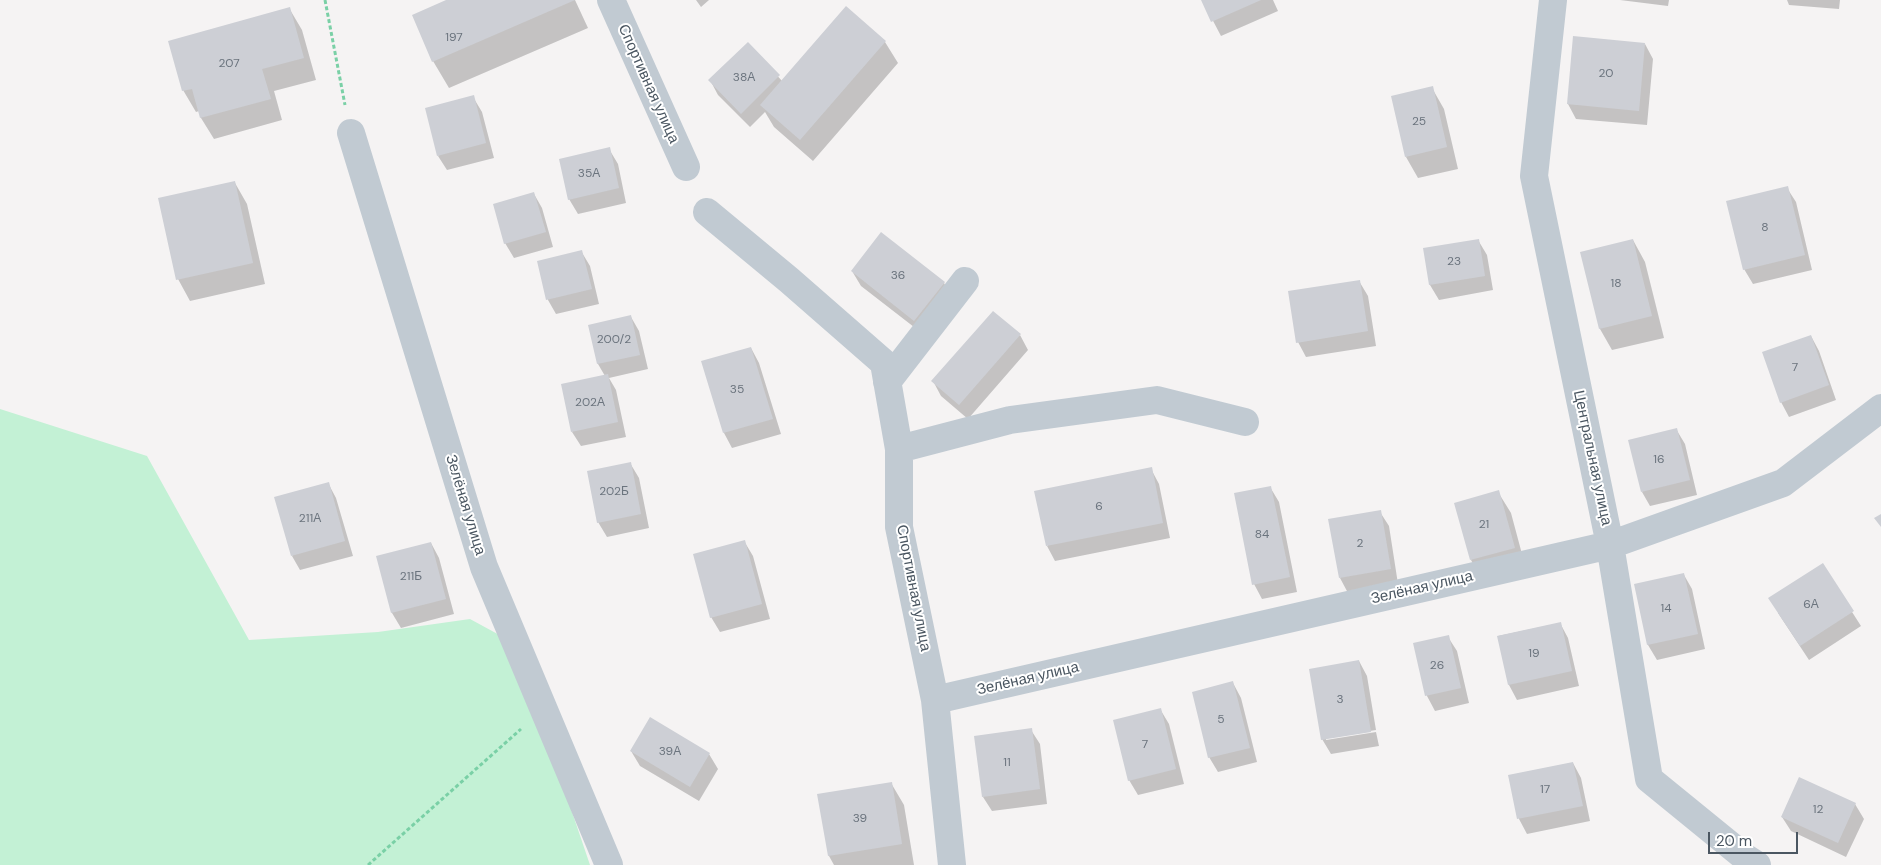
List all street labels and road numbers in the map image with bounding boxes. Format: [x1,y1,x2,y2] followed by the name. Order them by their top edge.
[614,22,682,146] street label: Спортивная улица
[1569,389,1615,527] street label: Центральная улица
[441,453,489,557] street label: Зелёная улица
[892,523,934,653] street label: Спортивная улица
[1369,568,1475,608] street label: Зелёная улица
[975,659,1081,699] street label: Зелёная улица

